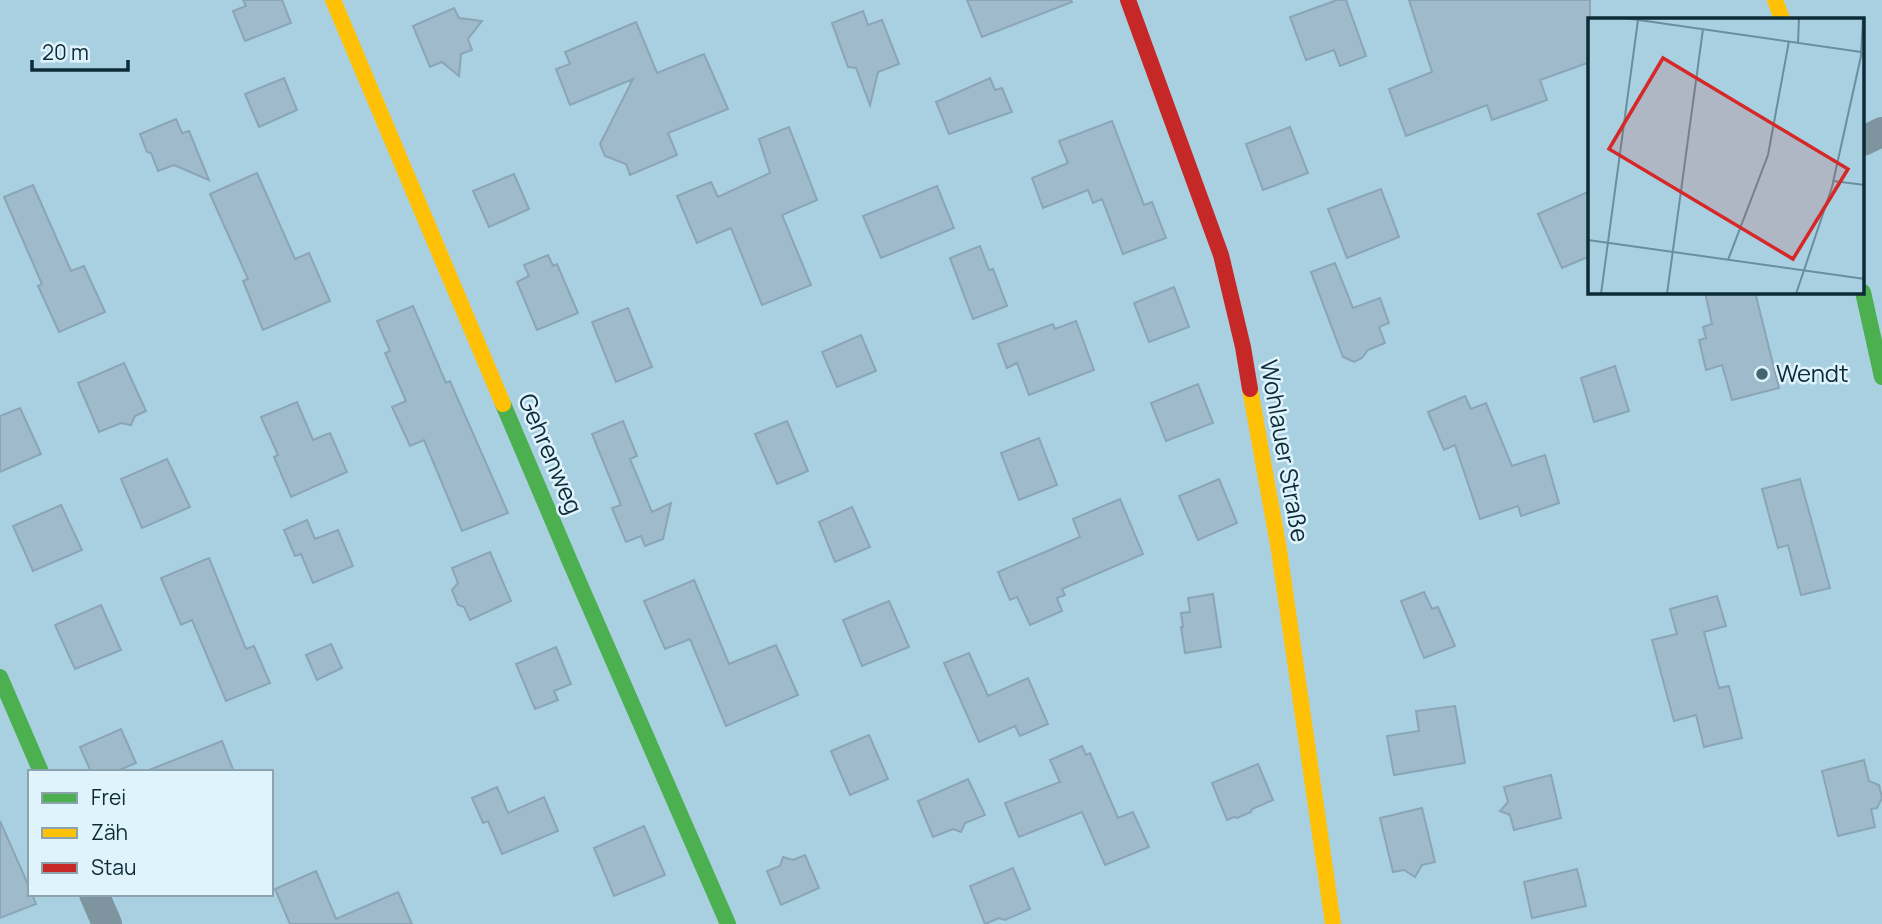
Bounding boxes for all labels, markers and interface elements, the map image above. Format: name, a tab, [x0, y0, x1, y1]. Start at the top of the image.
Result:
inset map	[1588, 18, 1864, 294]
scale bar	[32, 28, 128, 72]
text: 20 m	[42, 38, 89, 66]
place label: Wendt	[1776, 356, 1849, 389]
street label: Wohlauer Straße	[1253, 357, 1318, 544]
marker: Wendt	[1754, 366, 1770, 382]
street label: Gehrenweg	[511, 388, 592, 519]
legend	[28, 770, 273, 896]
text: Frei	[91, 783, 126, 811]
text: Zäh	[91, 818, 128, 846]
text: Stau	[91, 853, 137, 881]

